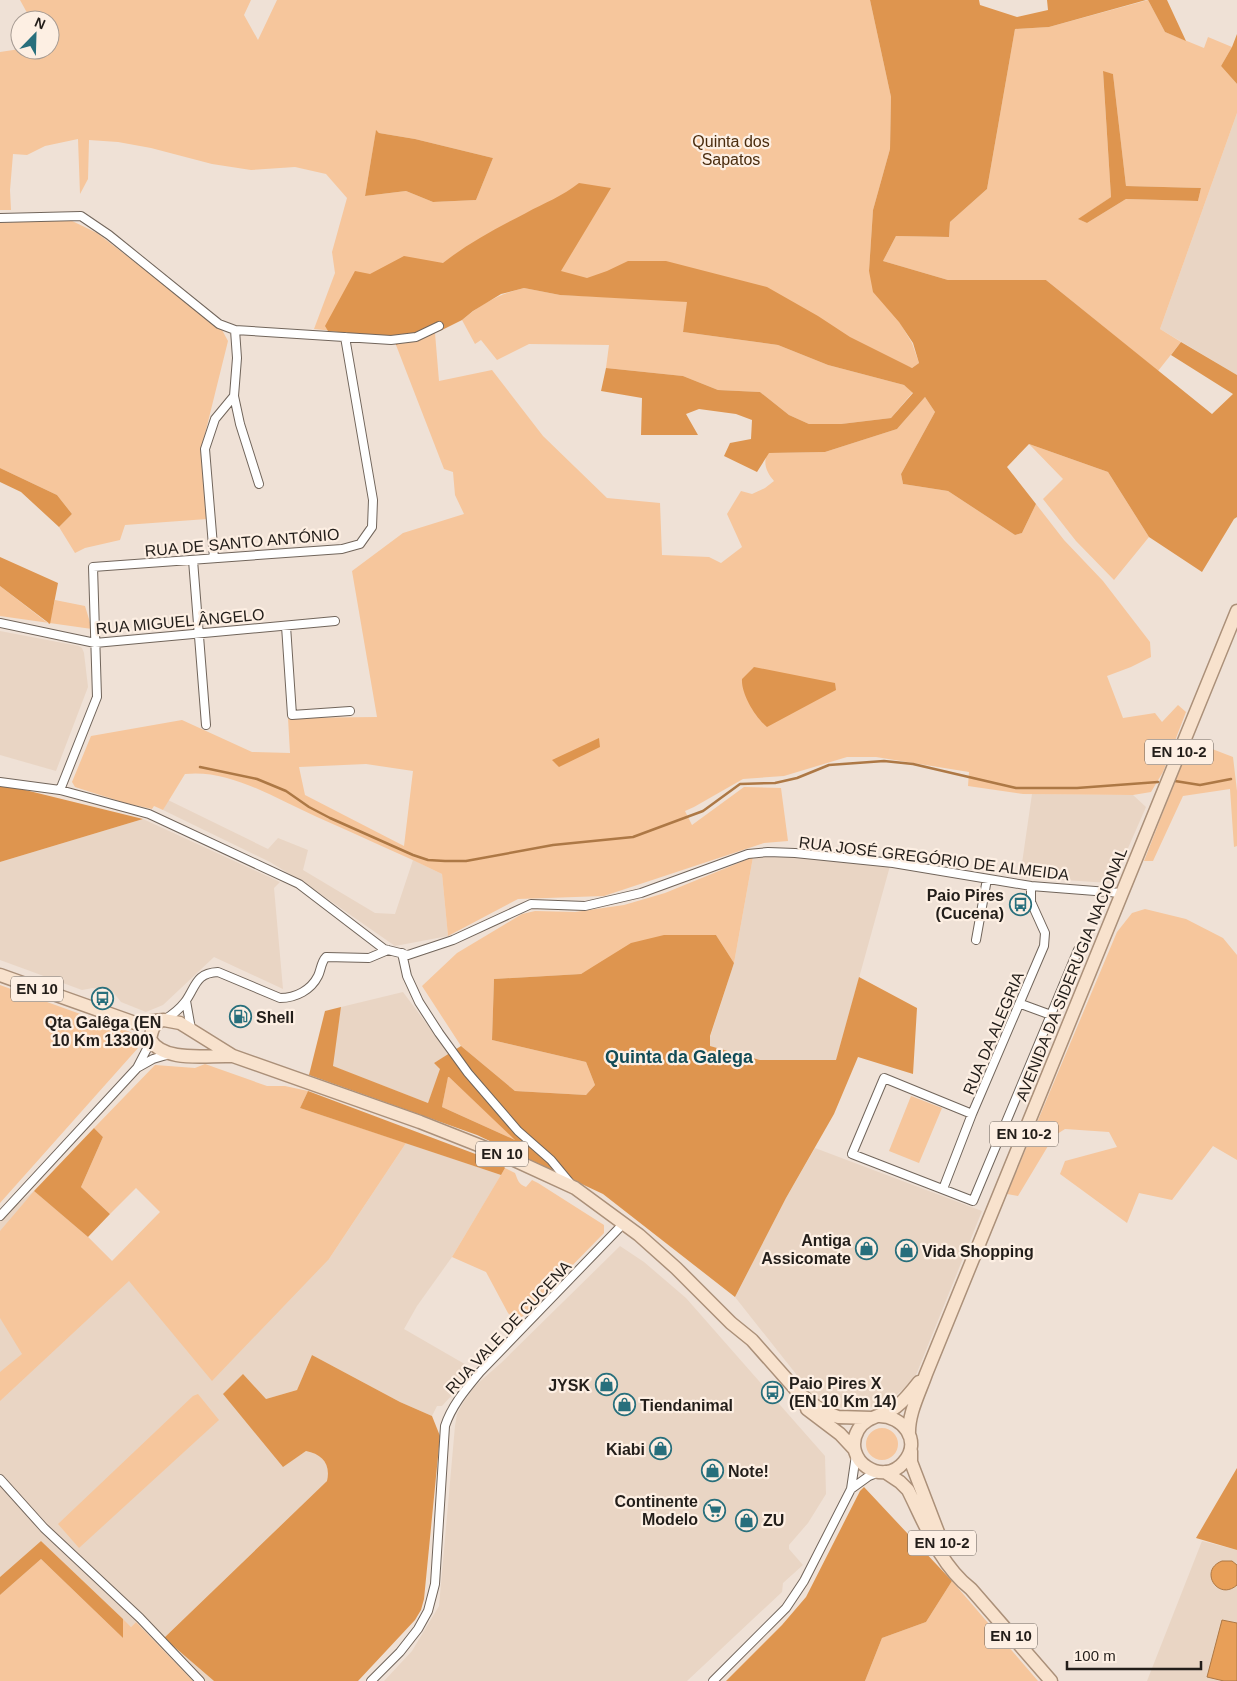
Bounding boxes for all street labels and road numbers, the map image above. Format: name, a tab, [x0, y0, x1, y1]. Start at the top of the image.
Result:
street label: RUA DE SANTO ANTÓNIO	[144, 525, 340, 559]
street label: RUA MIGUEL ÂNGELO	[95, 605, 265, 637]
road number: EN 10-2	[1145, 740, 1213, 764]
street label: RUA JOSÉ GREGÓRIO DE ALMEIDA	[798, 832, 1070, 884]
street label: AVENIDA DA SIDERUGIA NACIONAL	[1013, 845, 1130, 1103]
street label: RUA DA ALEGRIA	[960, 969, 1027, 1097]
road number: EN 10	[11, 976, 63, 1002]
road number: EN 10-2	[990, 1122, 1058, 1146]
road number: EN 10	[476, 1142, 528, 1166]
street label: RUA VALE DE CUCENA	[442, 1257, 575, 1397]
road number: EN 10-2	[908, 1530, 976, 1556]
road number: EN 10	[985, 1624, 1037, 1648]

